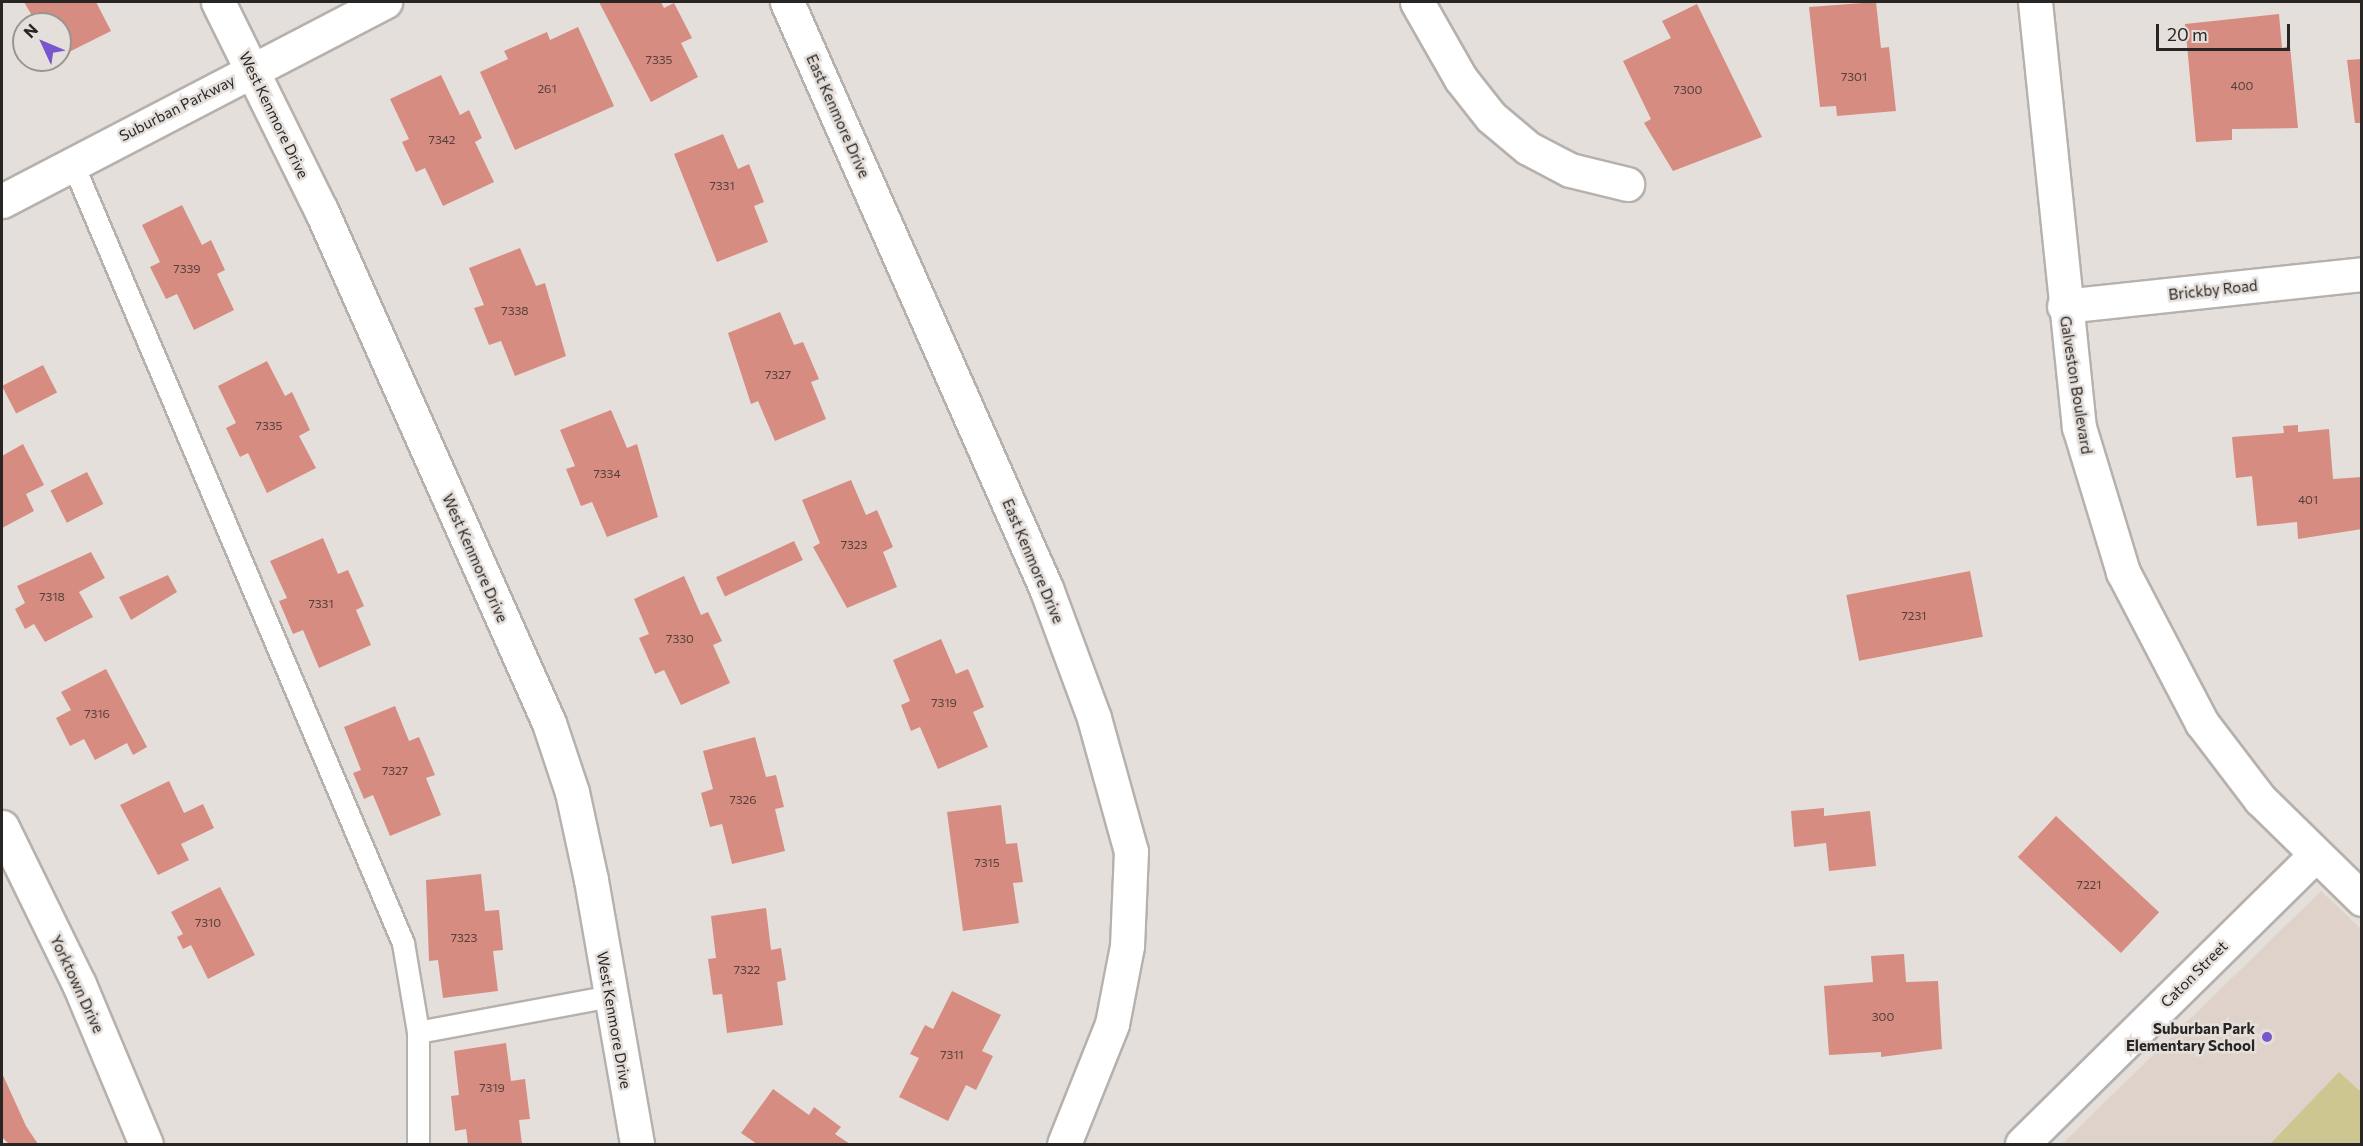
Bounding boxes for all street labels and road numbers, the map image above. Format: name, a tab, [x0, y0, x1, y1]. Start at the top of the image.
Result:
street label: West Kenmore Drive	[235, 49, 313, 181]
street label: East Kenmore Drive	[803, 51, 873, 181]
street label: Suburban Parkway	[116, 71, 238, 145]
street label: Brickby Road	[2168, 276, 2258, 304]
street label: Galveston Boulevard	[2056, 315, 2096, 455]
street label: West Kenmore Drive	[439, 491, 511, 625]
street label: East Kenmore Drive	[999, 496, 1067, 626]
street label: Yorktown Drive	[46, 932, 108, 1036]
street label: Caton Street	[2157, 937, 2231, 1011]
street label: West Kenmore Drive	[593, 950, 635, 1090]

